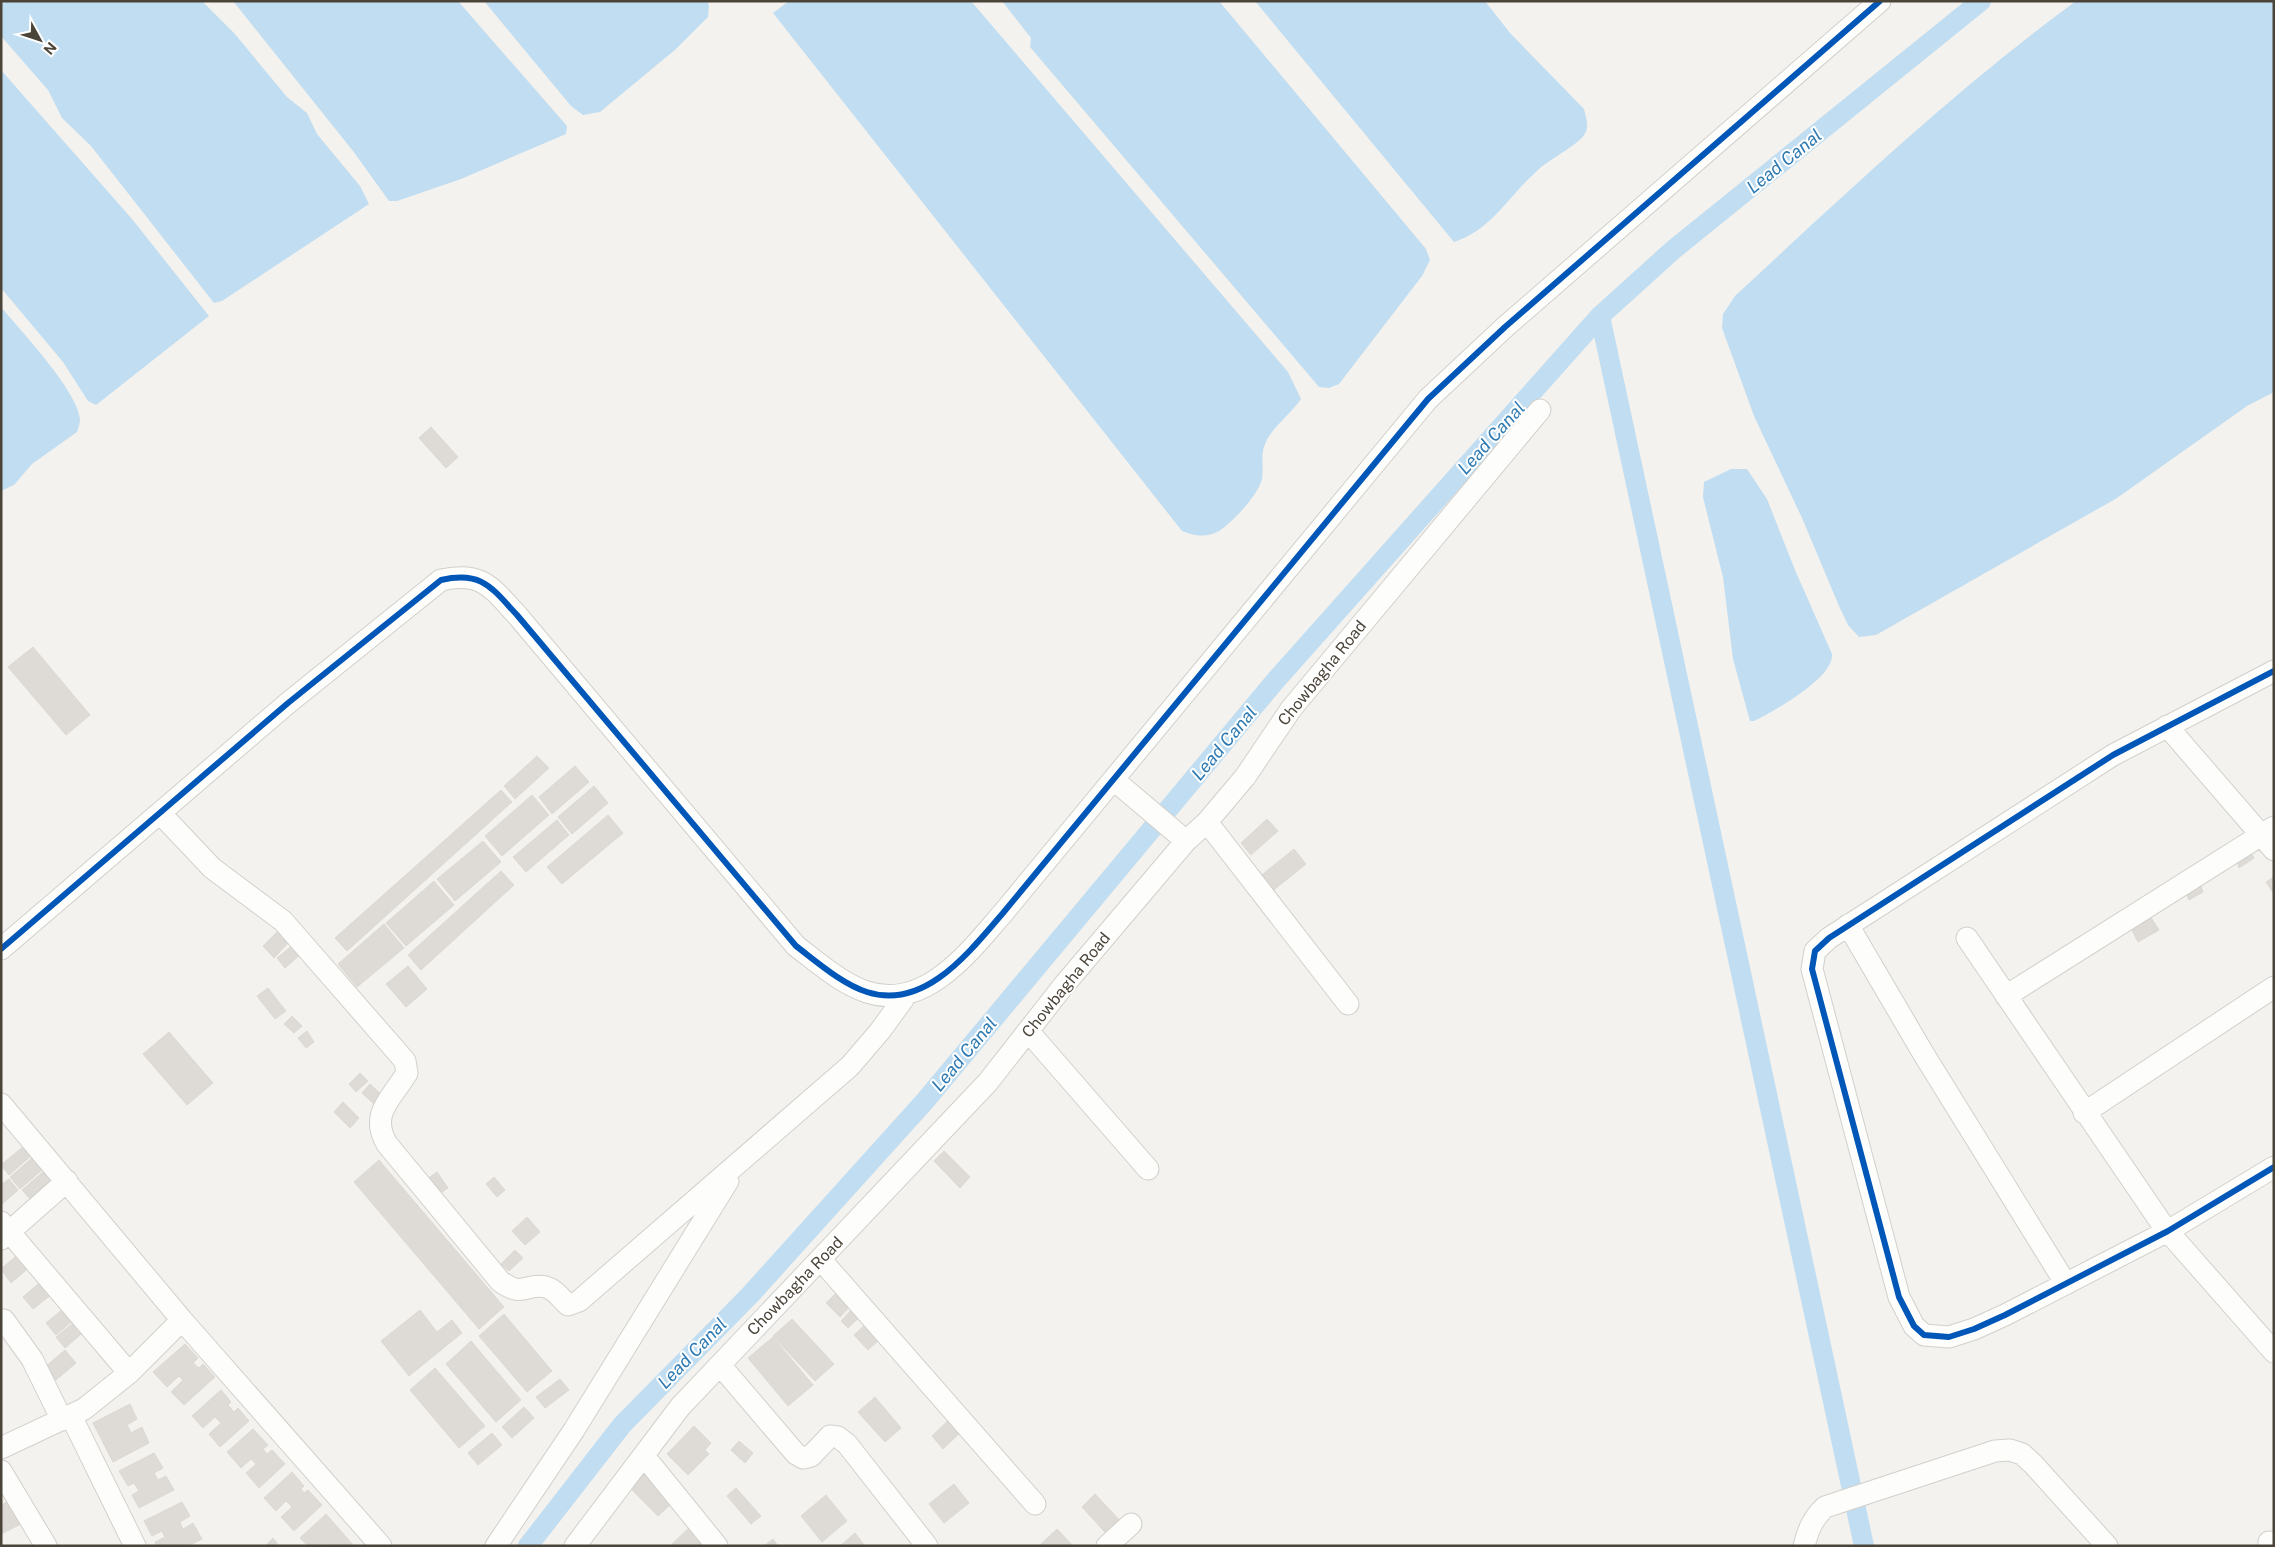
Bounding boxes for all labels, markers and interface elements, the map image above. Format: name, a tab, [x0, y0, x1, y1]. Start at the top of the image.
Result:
north arrow	[15, 15, 65, 65]
text: N	[40, 39, 60, 58]
water label: Lead Canal	[1742, 125, 1826, 197]
water label: Lead Canal	[1453, 398, 1529, 478]
street label: Chowbagha Road	[1274, 617, 1370, 729]
water label: Lead Canal	[1187, 702, 1261, 784]
street label: Chowbagha Road	[1018, 929, 1114, 1041]
water label: Lead Canal	[927, 1013, 1001, 1095]
street label: Chowbagha Road	[743, 1233, 847, 1339]
water label: Lead Canal	[653, 1313, 731, 1393]

